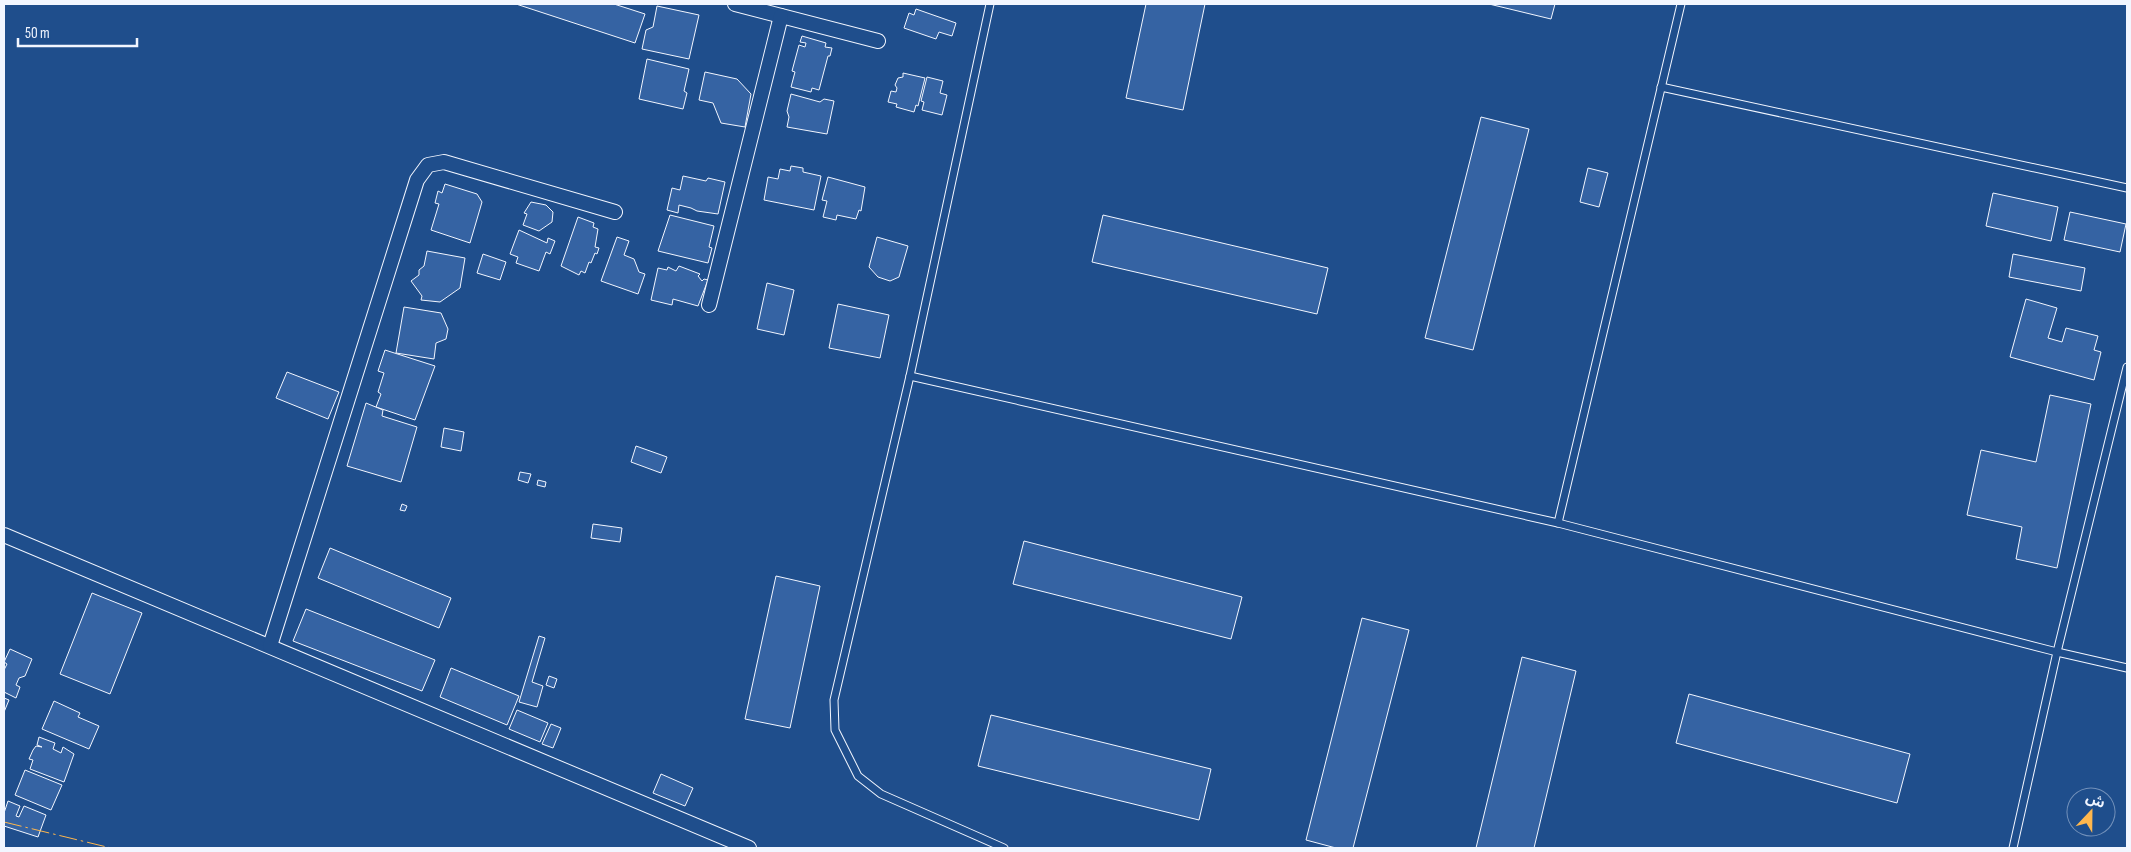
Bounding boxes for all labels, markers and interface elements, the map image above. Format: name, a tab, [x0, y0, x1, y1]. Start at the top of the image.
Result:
scale bar	[18, 15, 136, 47]
text: 50 m	[25, 24, 50, 43]
north arrow	[2066, 787, 2116, 837]
text: ش	[2084, 789, 2108, 812]

